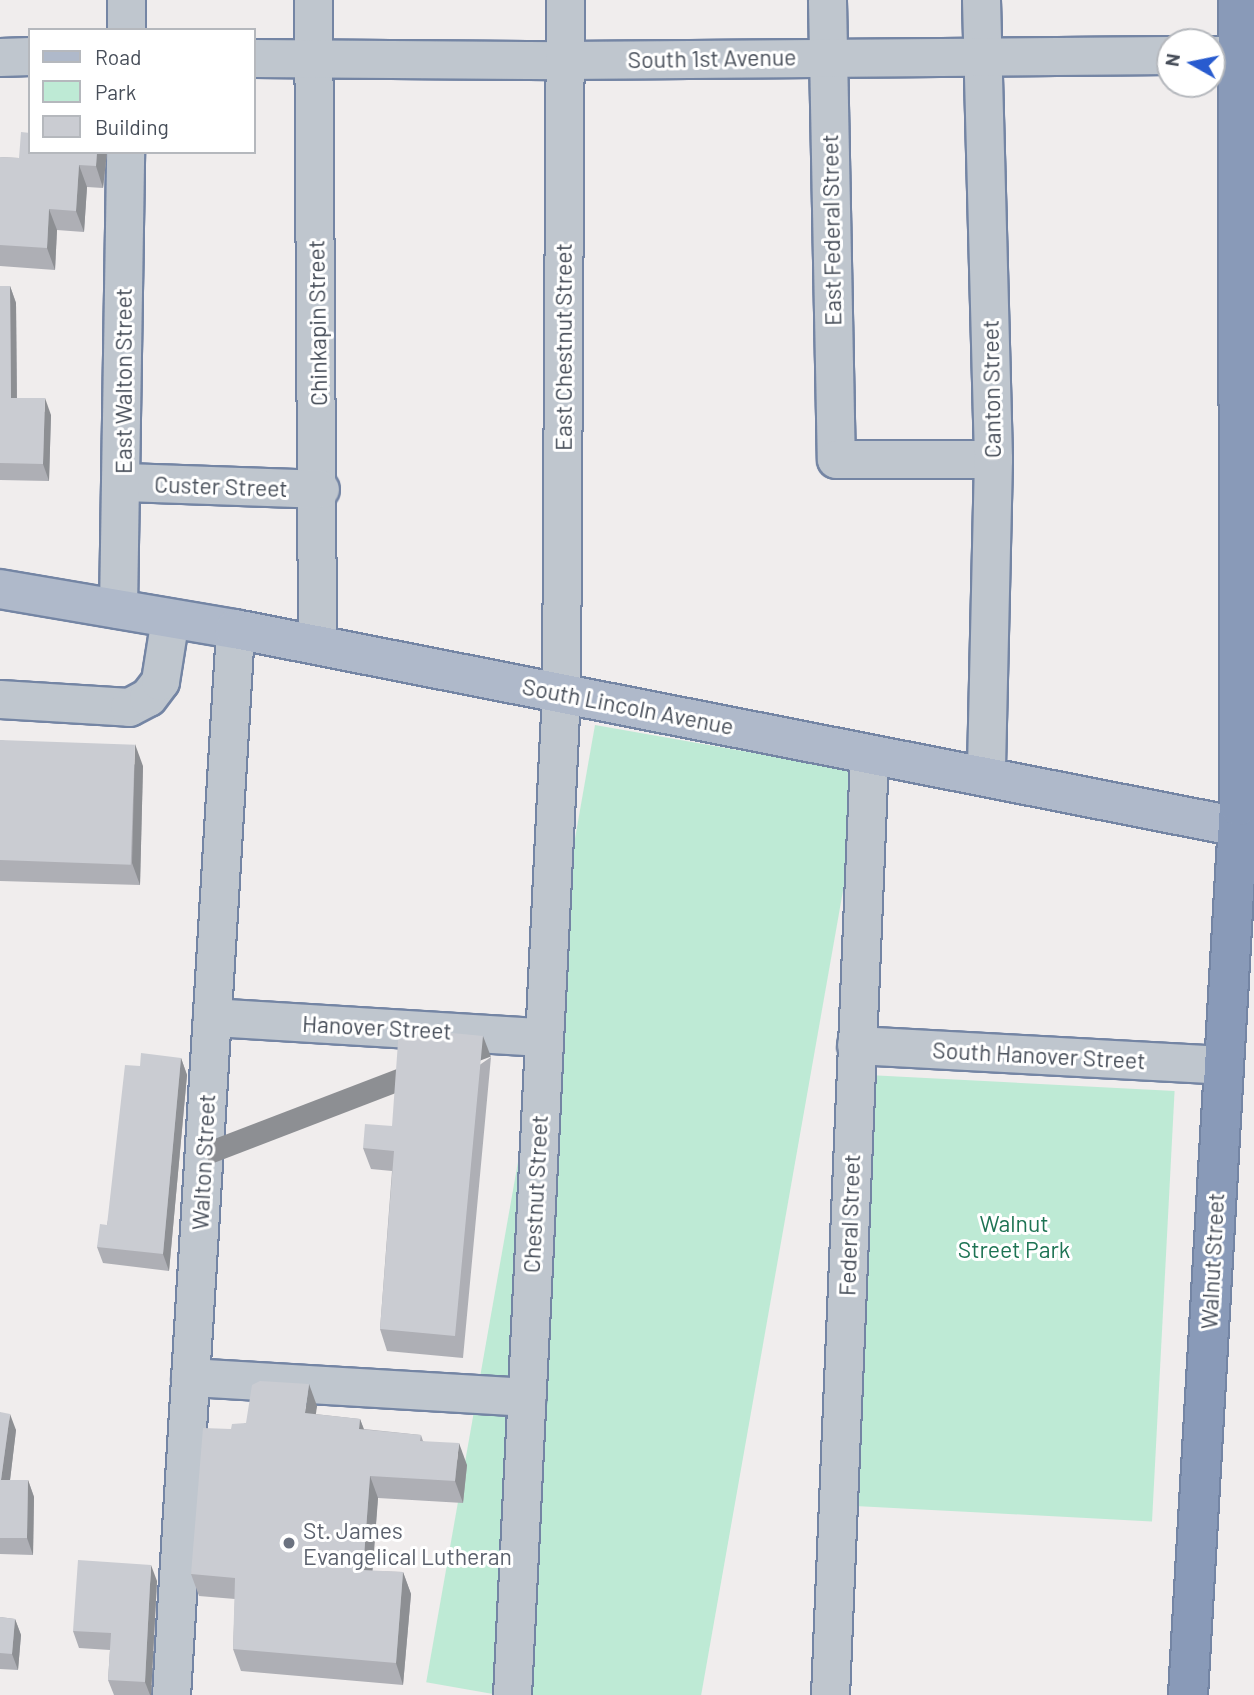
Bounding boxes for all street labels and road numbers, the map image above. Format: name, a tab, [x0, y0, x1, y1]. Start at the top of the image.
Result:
street label: South 1st Avenue	[627, 43, 797, 73]
street label: East Federal Street	[816, 134, 846, 326]
street label: Chinkapin Street	[302, 240, 332, 406]
street label: East Chestnut Street	[549, 243, 577, 451]
street label: East Walton Street	[109, 288, 137, 474]
street label: Canton Street	[976, 320, 1006, 458]
street label: Custer Street	[154, 470, 288, 502]
street label: South Lincoln Avenue	[520, 672, 736, 740]
street label: Hanover Street	[302, 1009, 452, 1045]
street label: South Hanover Street	[932, 1036, 1146, 1074]
street label: Walton Street	[186, 1093, 220, 1231]
street label: Chestnut Street	[517, 1114, 553, 1274]
street label: Federal Street	[833, 1154, 865, 1296]
street label: Walnut Street	[1195, 1192, 1229, 1330]

